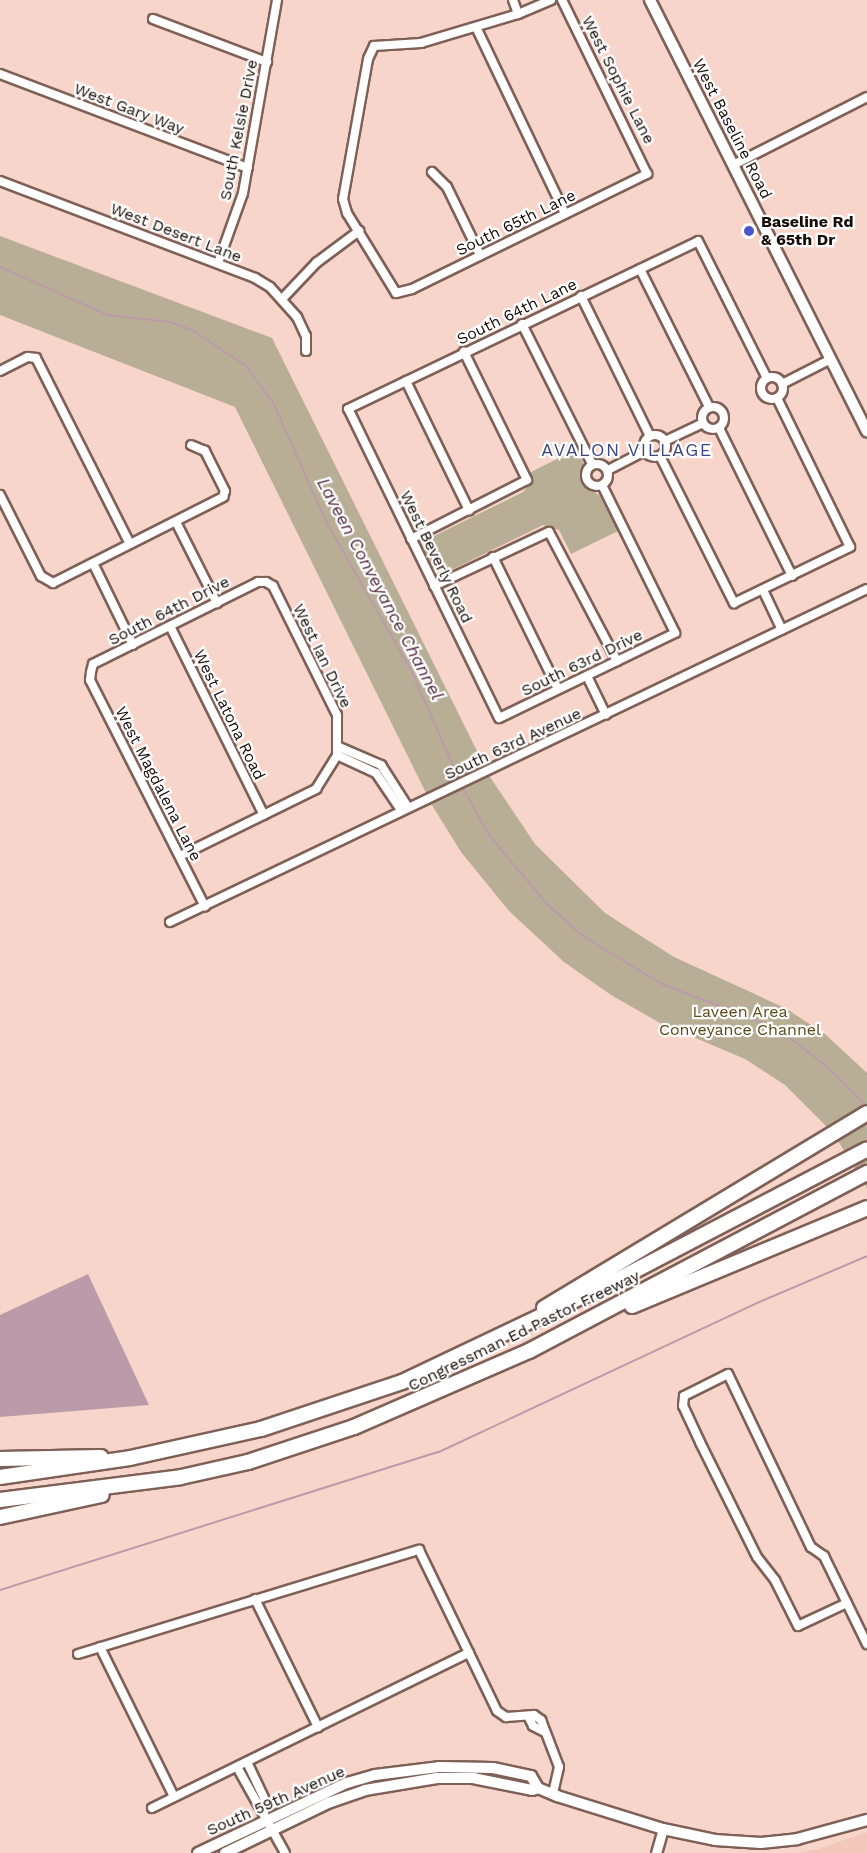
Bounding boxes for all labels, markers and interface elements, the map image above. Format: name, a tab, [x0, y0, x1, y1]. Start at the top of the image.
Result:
street label: West Sophie Lane	[577, 13, 659, 147]
street label: West Baseline Road	[688, 56, 776, 202]
street label: South Kelsie Drive	[216, 58, 262, 202]
street label: West Gary Way	[71, 79, 187, 139]
street label: South 65th Lane	[453, 186, 579, 260]
street label: West Desert Lane	[108, 199, 244, 267]
place label: Baseline Rd & 65th Dr	[761, 212, 854, 250]
marker: Baseline Rd & 65th Dr	[742, 224, 756, 238]
street label: South 64th Lane	[454, 275, 580, 349]
district label: AVALON VILLAGE	[541, 439, 713, 461]
water label: Laveen Conveyance Channel	[312, 474, 448, 704]
street label: West Beverly Road	[395, 487, 477, 627]
street label: South 64th Drive	[105, 572, 233, 650]
street label: West Ian Drive	[288, 601, 356, 711]
street label: South 63rd Drive	[518, 625, 646, 701]
street label: West Latona Road	[189, 647, 269, 783]
street label: West Magdalena Lane	[111, 703, 205, 865]
street label: South 63rd Avenue	[441, 704, 585, 784]
park label: Laveen Area Conveyance Channel	[659, 1002, 821, 1040]
street label: Congressman Ed Pastor Freeway	[405, 1266, 643, 1396]
street label: South 59th Avenue	[204, 1762, 348, 1840]

